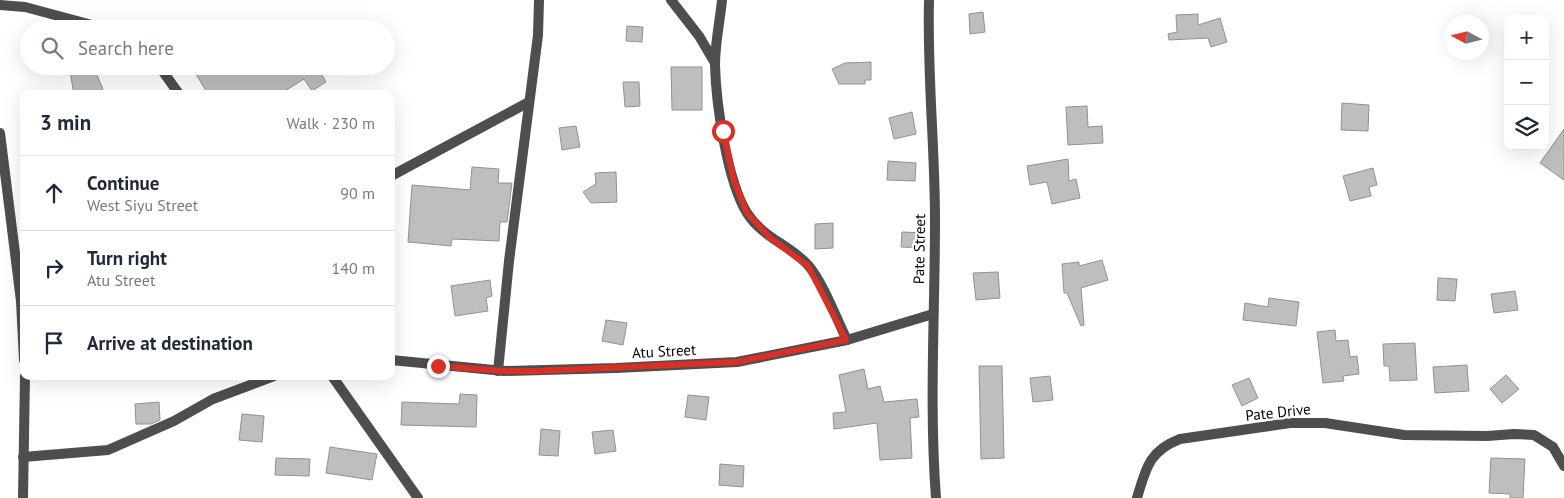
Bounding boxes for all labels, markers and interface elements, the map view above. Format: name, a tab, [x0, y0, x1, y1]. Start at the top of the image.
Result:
north arrow	[1444, 15, 1489, 60]
map controls	[1504, 15, 1549, 150]
button: +	[1504, 15, 1549, 60]
search box	[20, 20, 395, 75]
icon: search	[38, 34, 66, 62]
text: Search here	[78, 36, 174, 60]
button: −	[1504, 60, 1549, 105]
button: layers	[1504, 105, 1549, 150]
text: 3 min	[40, 109, 91, 136]
text: Walk · 230 m	[286, 113, 375, 133]
route start	[712, 120, 735, 143]
text: Continue	[87, 171, 159, 195]
icon: ahead	[40, 179, 68, 207]
text: 90 m	[340, 183, 375, 203]
text: West Siyu Street	[87, 195, 198, 215]
street label: Pate Street	[909, 214, 929, 284]
text: Turn right	[87, 246, 167, 270]
icon: right	[40, 254, 68, 282]
text: 140 m	[332, 258, 375, 278]
text: Atu Street	[87, 270, 155, 290]
icon: arrive	[40, 329, 68, 357]
text: Arrive at destination	[87, 331, 253, 355]
street label: Atu Street	[632, 340, 696, 362]
route end	[427, 355, 450, 378]
street label: Pate Drive	[1244, 399, 1312, 425]

